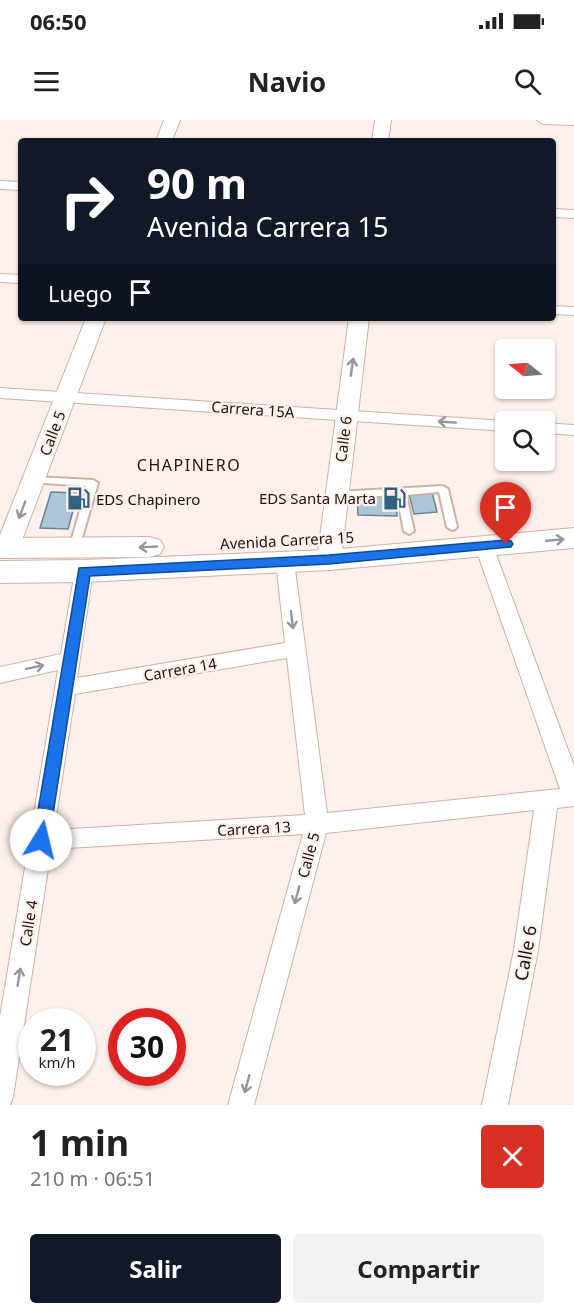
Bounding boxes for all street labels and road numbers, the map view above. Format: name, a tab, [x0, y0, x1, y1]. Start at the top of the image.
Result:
street label: Carrera 15A	[211, 396, 296, 422]
street label: Calle 5	[34, 408, 70, 458]
street label: Calle 6	[330, 415, 356, 463]
street label: Avenida Carrera 15	[219, 527, 355, 553]
street label: Carrera 14	[142, 653, 218, 685]
street label: Carrera 13	[217, 816, 291, 840]
street label: Calle 5	[292, 830, 324, 880]
street label: Calle 4	[14, 898, 42, 948]
street label: Calle 6	[508, 923, 542, 983]

